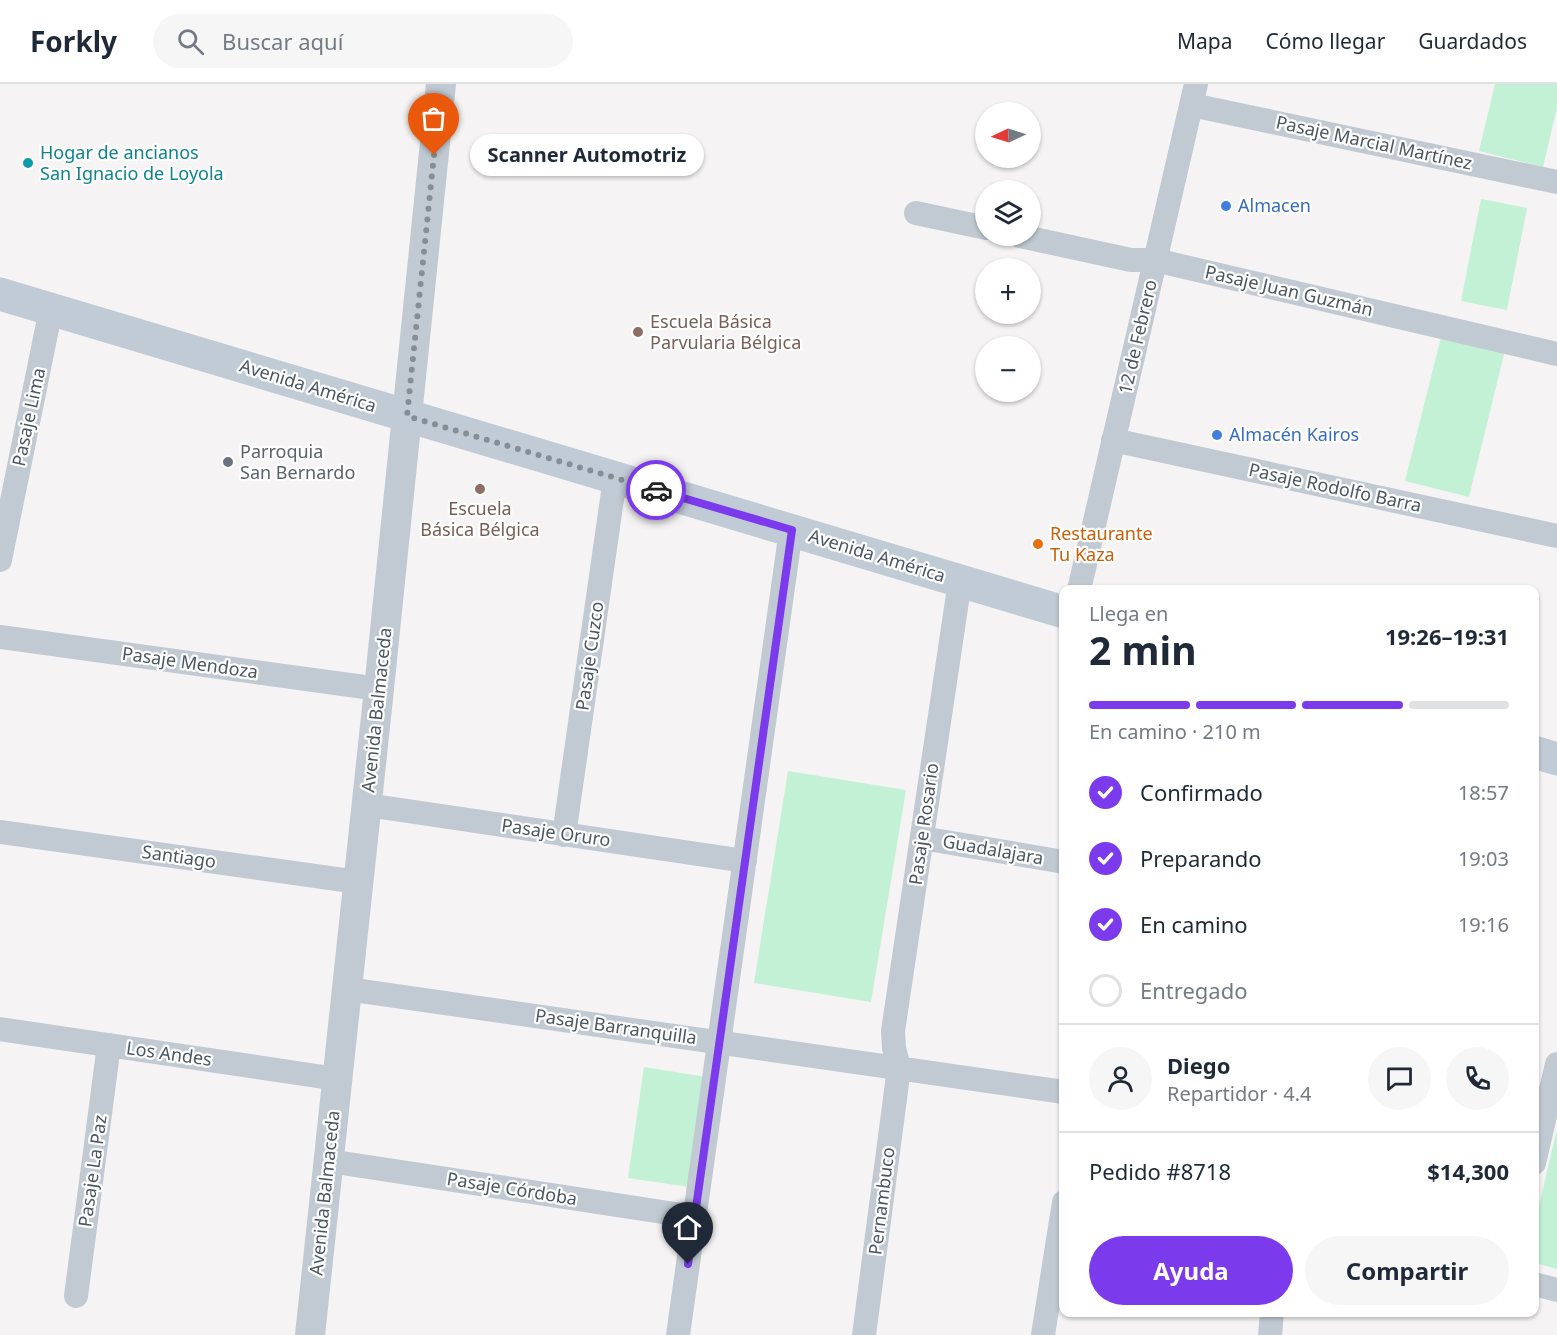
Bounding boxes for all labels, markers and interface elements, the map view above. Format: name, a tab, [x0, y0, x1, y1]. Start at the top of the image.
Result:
search box	[153, 14, 573, 68]
text: Forkly	[30, 22, 117, 60]
icon: search	[174, 25, 207, 58]
text: Buscar aquí	[222, 26, 343, 56]
text: Mapa	[1177, 27, 1232, 55]
text: Cómo llegar	[1265, 27, 1385, 55]
text: Guardados	[1418, 27, 1527, 55]
pin	[408, 93, 459, 155]
icon: bag	[417, 102, 450, 135]
north arrow	[975, 102, 1041, 168]
map controls	[975, 102, 1041, 402]
street label: Pasaje Marcial Martínez	[1274, 109, 1474, 175]
callout: Scanner Automotriz	[470, 134, 704, 176]
place label: Hogar de ancianos San Ignacio de Loyola	[40, 140, 224, 185]
text: Scanner Automotriz	[488, 141, 686, 168]
marker: Hogar de ancianos San Ignacio de Loyola	[21, 156, 35, 170]
button: layers	[975, 180, 1041, 246]
place label: Almacen	[1238, 193, 1311, 217]
marker: Almacen	[1219, 199, 1233, 213]
button: +	[975, 258, 1041, 324]
street label: Pasaje Juan Guzmán	[1203, 259, 1376, 321]
street label: 12 de Febrero	[1112, 277, 1162, 396]
place label: Escuela Básica Parvularia Bélgica	[650, 309, 801, 354]
marker: Escuela Básica Parvularia Bélgica	[631, 325, 645, 339]
button: −	[975, 336, 1041, 402]
street label: Avenida América	[237, 353, 380, 417]
street label: Pasaje Lima	[6, 365, 50, 468]
place label: Almacén Kairos	[1229, 422, 1359, 446]
marker: Almacén Kairos	[1210, 428, 1224, 442]
place label: Parroquia San Bernardo	[240, 439, 355, 484]
marker: Parroquia San Bernardo	[221, 455, 235, 469]
street label: Pasaje Rodolfo Barra	[1247, 457, 1424, 517]
courier	[626, 460, 686, 520]
icon: car	[640, 474, 673, 507]
marker: Escuela Básica Bélgica	[473, 482, 487, 496]
place label: Escuela Básica Bélgica	[420, 496, 540, 541]
place label: Restaurante Tu Kaza	[1050, 521, 1153, 566]
street label: Avenida América	[806, 523, 949, 587]
marker: Restaurante Tu Kaza	[1031, 537, 1045, 551]
street label: Pasaje Cuzco	[569, 600, 609, 712]
text: Llega en	[1089, 600, 1168, 627]
text: 19:26–19:31	[1385, 621, 1509, 651]
text: 2 min	[1089, 623, 1196, 676]
street label: Avenida Balmaceda	[355, 626, 397, 794]
street label: Pasaje Mendoza	[121, 641, 260, 683]
text: En camino · 210 m	[1089, 718, 1261, 745]
street label: Pasaje Rosario	[903, 761, 943, 886]
icon: check	[1089, 776, 1122, 809]
text: Confirmado	[1140, 777, 1263, 807]
text: 18:57	[1458, 779, 1509, 806]
street label: Pasaje Oruro	[500, 812, 612, 852]
street label: Guadalajara	[941, 828, 1046, 870]
street label: Santiago	[141, 839, 218, 873]
icon: check	[1089, 842, 1122, 875]
text: Preparando	[1140, 843, 1262, 873]
text: 19:03	[1458, 845, 1509, 872]
icon: check	[1089, 908, 1122, 941]
text: En camino	[1140, 909, 1248, 939]
text: 19:16	[1458, 911, 1509, 938]
text: Entregado	[1140, 975, 1248, 1005]
street label: Pasaje Barranquilla	[534, 1003, 698, 1049]
street label: Los Andes	[125, 1035, 213, 1071]
button: person	[1089, 1047, 1152, 1110]
button: chat	[1368, 1047, 1431, 1110]
button: phone	[1446, 1047, 1509, 1110]
text: Diego	[1167, 1050, 1230, 1080]
text: Repartidor · 4.4	[1167, 1080, 1312, 1107]
street label: Avenida Balmaceda	[303, 1109, 345, 1277]
street label: Pasaje La Paz	[72, 1113, 112, 1228]
street label: Pernambuco	[862, 1146, 900, 1256]
text: Pedido #8718	[1089, 1156, 1231, 1186]
text: $14,300	[1427, 1156, 1509, 1186]
street label: Pasaje Córdoba	[445, 1166, 579, 1210]
pin	[662, 1202, 713, 1264]
icon: home	[671, 1211, 704, 1244]
button: Ayuda	[1089, 1236, 1293, 1305]
button: Compartir	[1305, 1236, 1509, 1305]

